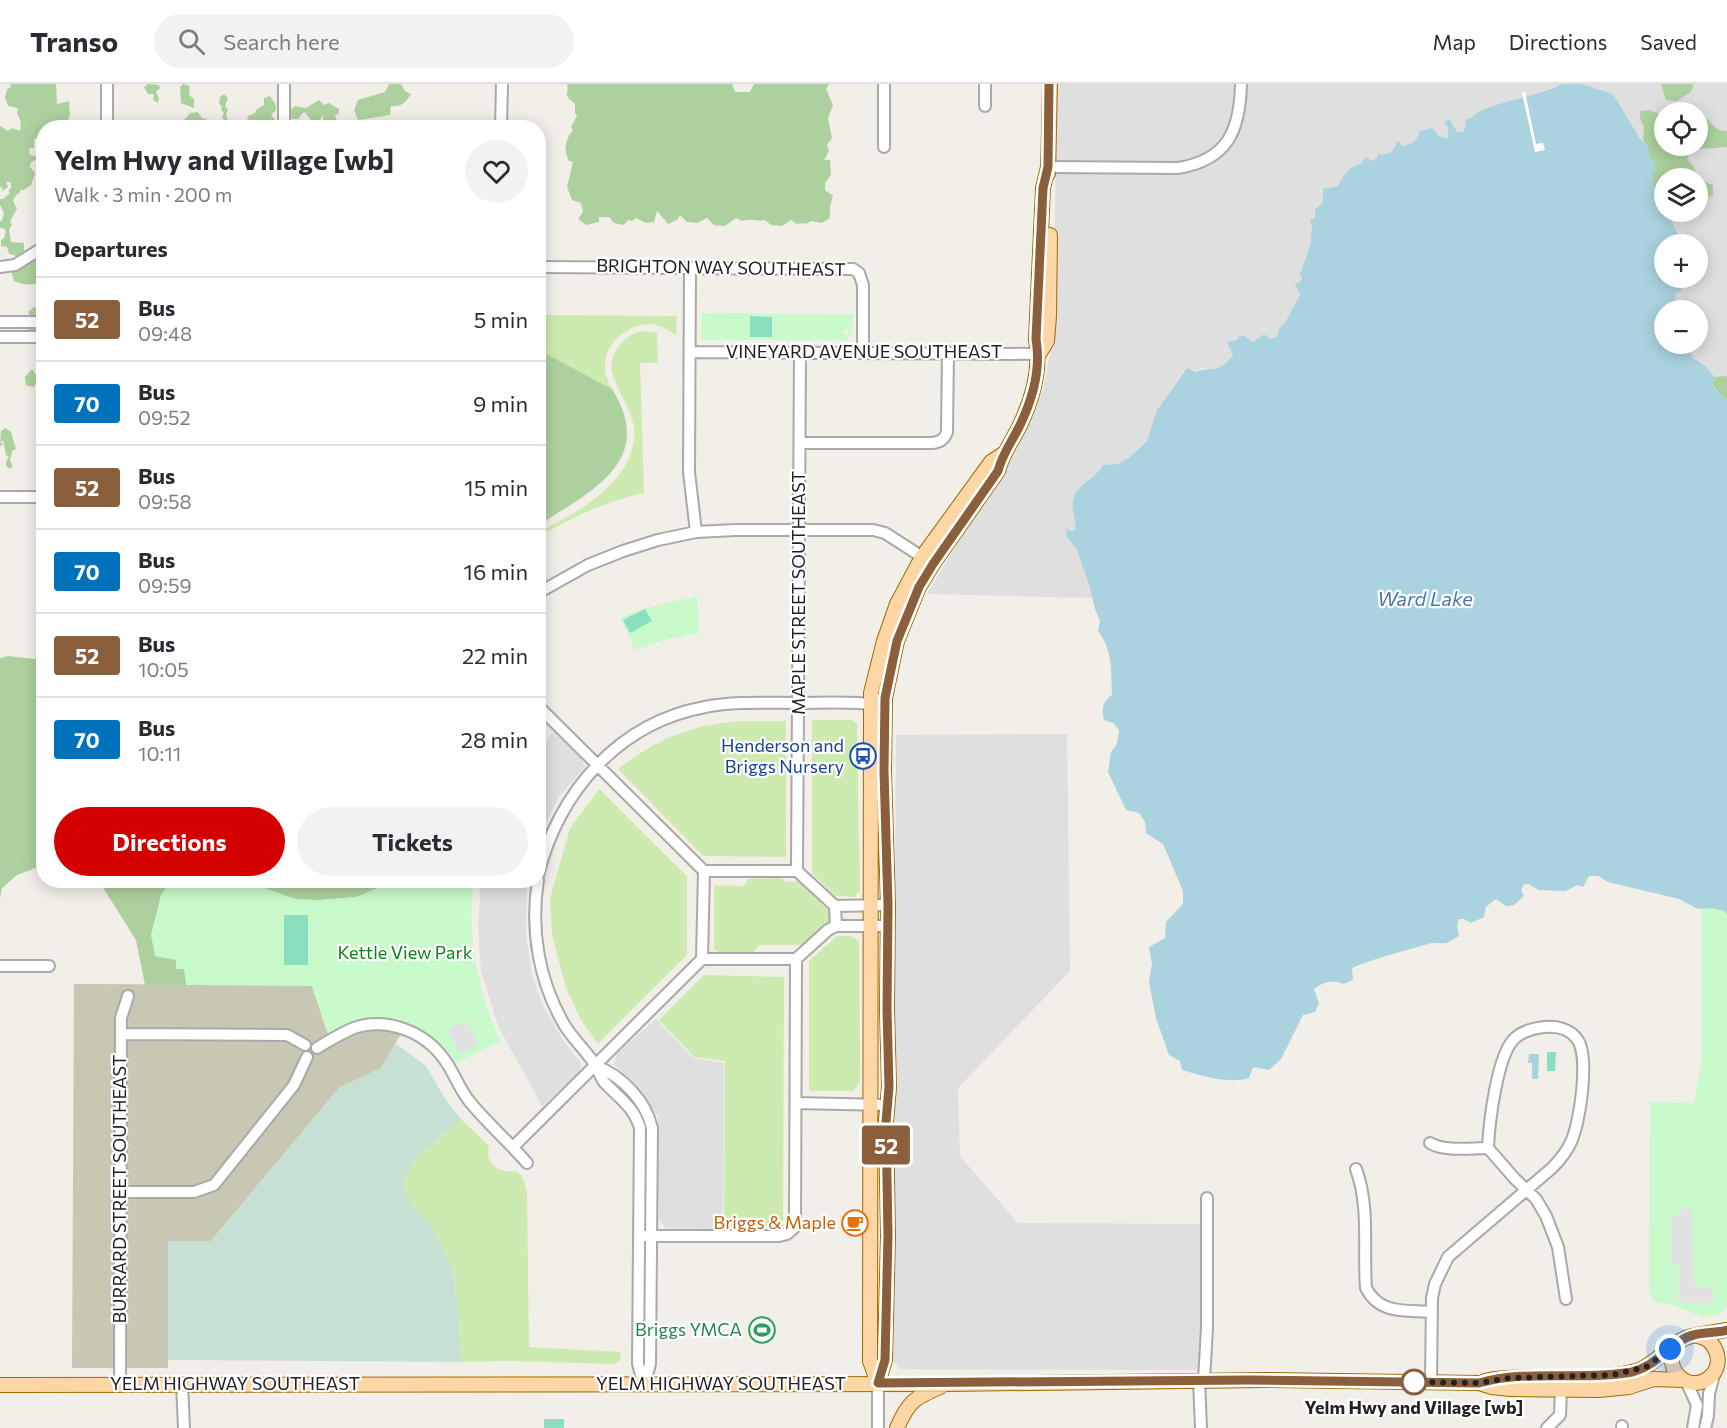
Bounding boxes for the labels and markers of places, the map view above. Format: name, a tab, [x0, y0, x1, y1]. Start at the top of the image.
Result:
place label: Henderson and Briggs Nursery	[721, 734, 844, 777]
bus stop icon: Henderson and Briggs Nursery	[848, 741, 878, 771]
cafe icon: Briggs & Maple	[840, 1208, 870, 1238]
place label: Briggs & Maple	[714, 1211, 836, 1233]
sports icon: Briggs YMCA	[747, 1315, 777, 1345]
place label: Briggs YMCA	[635, 1318, 742, 1340]
marker: Yelm Hwy and Village [wb]	[1401, 1369, 1427, 1395]
place label: Yelm Hwy and Village [wb]	[1305, 1396, 1523, 1418]

